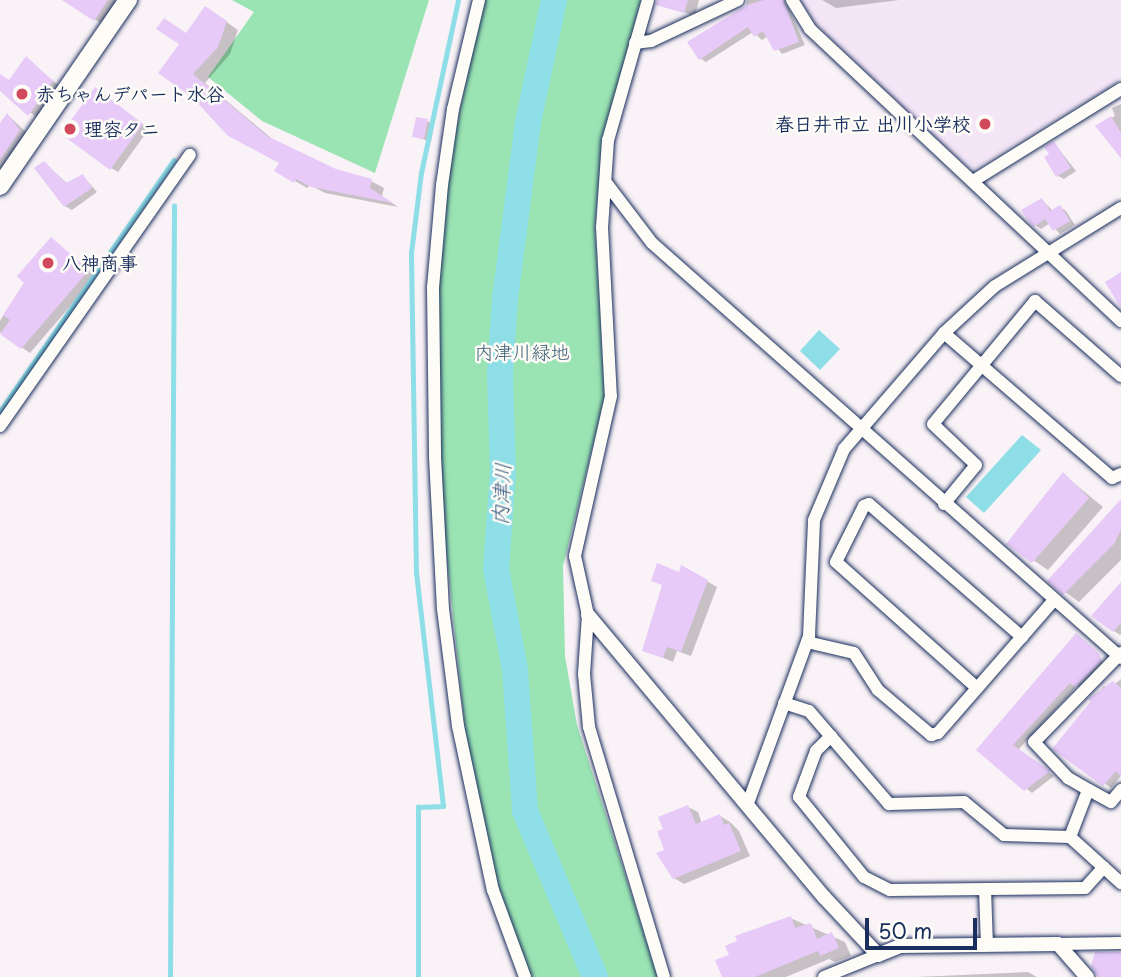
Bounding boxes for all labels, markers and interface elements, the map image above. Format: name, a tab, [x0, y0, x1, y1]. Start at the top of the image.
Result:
place label: 赤ちゃんデパート水谷	[36, 83, 226, 105]
marker: 赤ちゃんデパート水谷	[14, 86, 30, 102]
place label: 春日井市立 出川小学校	[775, 113, 971, 135]
marker: 春日井市立 出川小学校	[977, 116, 993, 132]
place label: 理容タニ	[84, 118, 160, 140]
marker: 理容タニ	[62, 121, 78, 137]
place label: 八神商事	[62, 252, 138, 274]
marker: 八神商事	[40, 255, 56, 271]
park label: 内津川緑地	[475, 341, 569, 363]
water label: 内津川	[486, 462, 514, 526]
scale bar	[869, 904, 981, 948]
text: 50 m	[878, 914, 932, 946]

